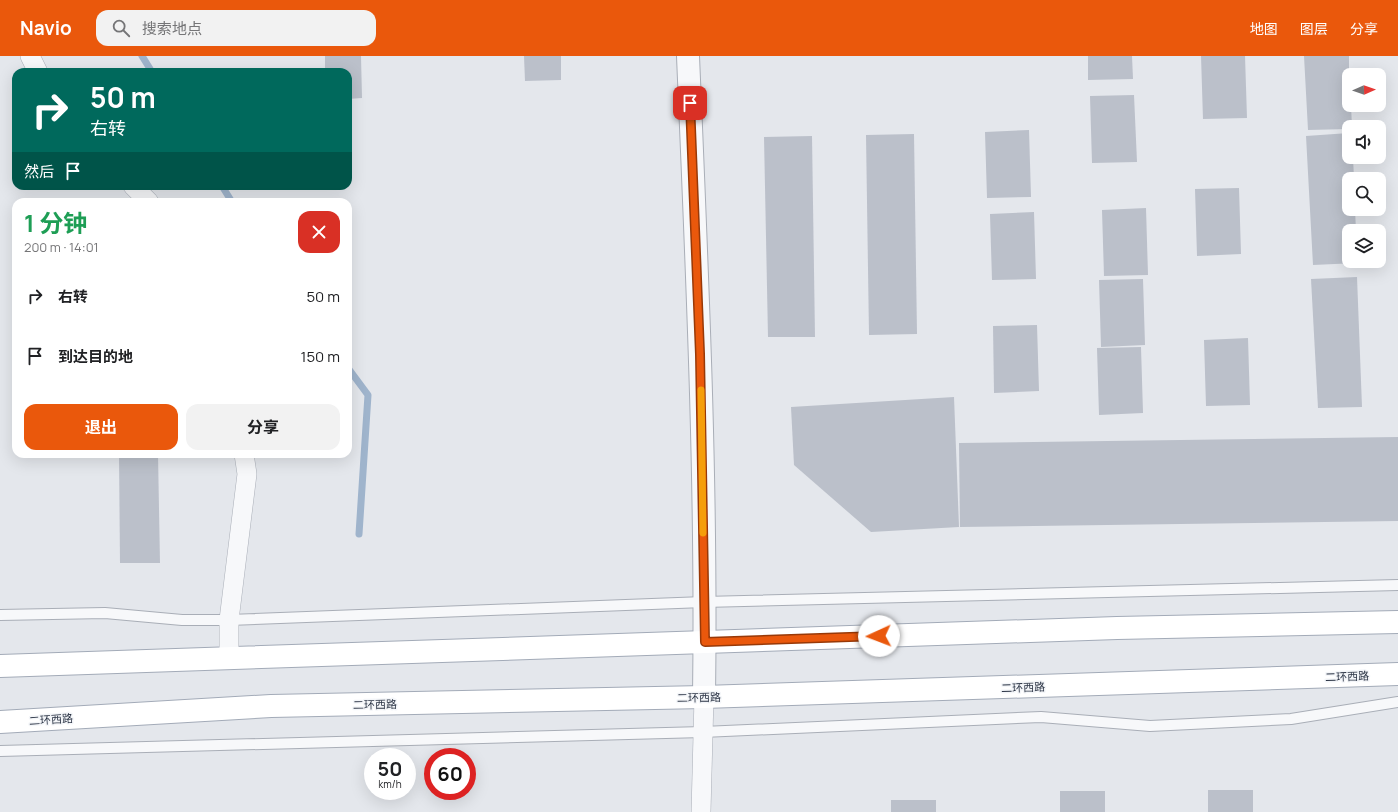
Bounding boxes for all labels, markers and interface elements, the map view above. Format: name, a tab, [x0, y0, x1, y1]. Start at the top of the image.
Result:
search box	[96, 10, 376, 46]
text: Navio	[20, 15, 72, 41]
icon: search	[110, 17, 132, 39]
text: 搜索地点	[142, 18, 202, 39]
text: 地图	[1250, 19, 1278, 38]
text: 图层	[1300, 19, 1328, 38]
text: 分享	[1350, 19, 1378, 38]
north arrow	[1342, 68, 1386, 112]
map controls	[1342, 68, 1386, 268]
text: 50 m	[90, 78, 156, 116]
icon: right	[24, 84, 76, 136]
pin	[673, 86, 707, 120]
icon: arrive	[679, 92, 701, 114]
text: 右转	[90, 116, 126, 140]
button: sound	[1342, 120, 1386, 164]
icon: arrive	[62, 160, 84, 182]
text: 然后	[24, 161, 54, 182]
button: search	[1342, 172, 1386, 216]
text: 1 分钟	[24, 206, 87, 239]
button: close	[298, 211, 340, 253]
button: layers	[1342, 224, 1386, 268]
text: 200 m · 14:01	[24, 238, 99, 256]
icon: right	[24, 285, 46, 307]
text: 右转	[58, 286, 88, 307]
text: 50 m	[306, 286, 340, 307]
icon: arrive	[24, 345, 46, 367]
text: 到达目的地	[58, 346, 133, 367]
text: 150 m	[301, 346, 340, 367]
button: 退出	[24, 404, 178, 450]
button: 分享	[186, 404, 340, 450]
position arrow	[858, 615, 900, 657]
street label: 二环西路	[1325, 668, 1369, 684]
street label: 二环西路	[1001, 679, 1045, 695]
street label: 二环西路	[677, 689, 721, 705]
street label: 二环西路	[353, 696, 397, 712]
street label: 二环西路	[29, 710, 73, 728]
speed limit sign: 60	[424, 748, 476, 800]
text: 50	[378, 755, 402, 782]
text: km/h	[378, 777, 402, 791]

